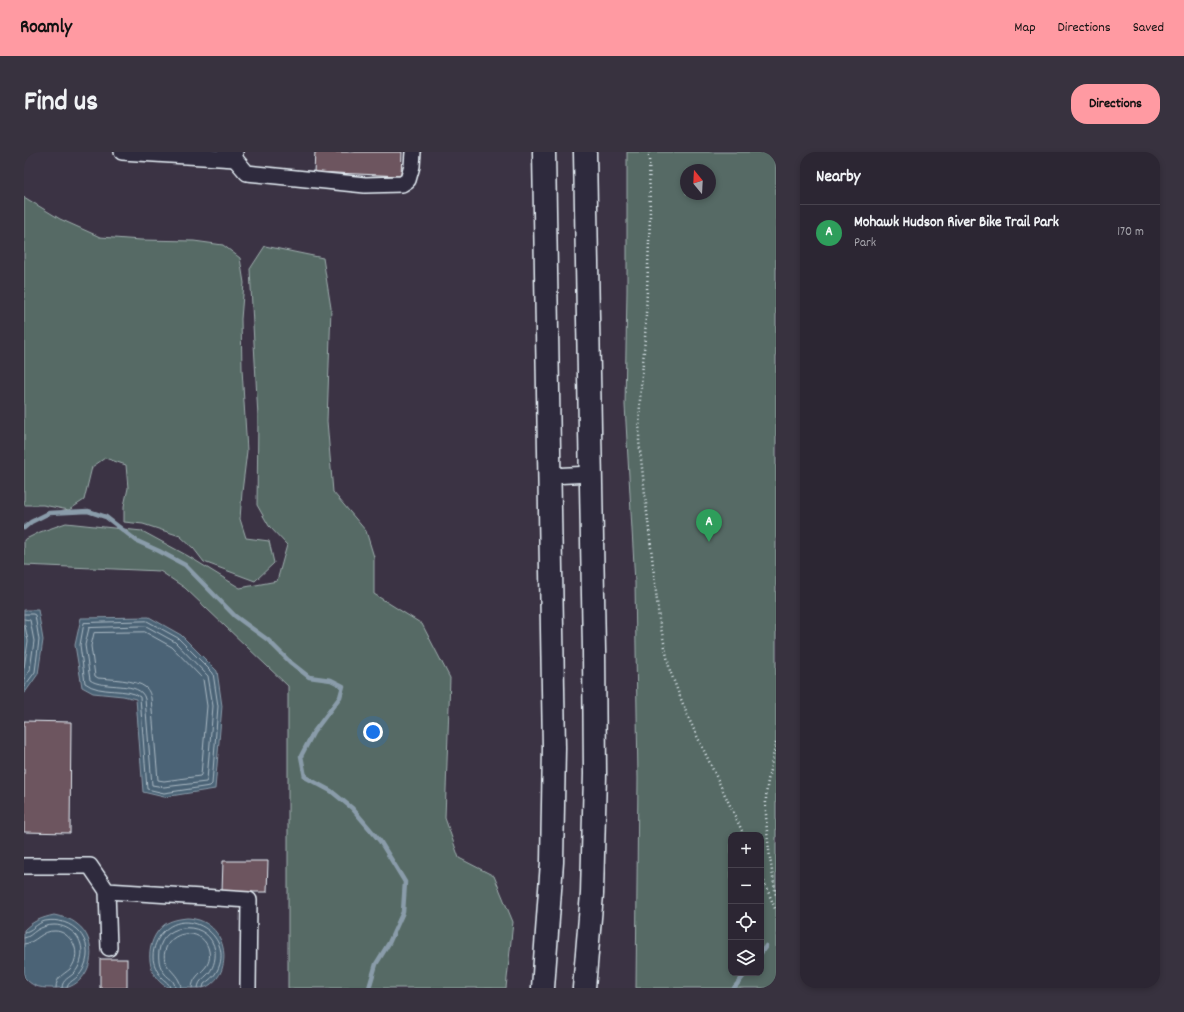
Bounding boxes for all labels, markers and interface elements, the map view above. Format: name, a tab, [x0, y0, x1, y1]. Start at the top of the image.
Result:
text: Roamly	[20, 15, 72, 42]
text: Map	[1014, 18, 1036, 38]
text: Directions	[1058, 18, 1111, 38]
text: Saved	[1133, 18, 1164, 38]
text: Find us	[24, 84, 98, 124]
button: Directions	[1071, 84, 1160, 124]
north arrow	[680, 164, 716, 200]
text: Nearby	[816, 166, 860, 190]
text: Mohawk Hudson River Bike Trail Park	[854, 212, 1059, 234]
text: A	[825, 223, 833, 242]
text: 170 m	[1117, 223, 1144, 242]
text: Park	[854, 234, 876, 253]
pin: A	[696, 509, 722, 542]
your location	[363, 722, 383, 742]
map controls	[728, 832, 764, 976]
button: +	[728, 832, 764, 868]
button: −	[728, 868, 764, 904]
button: locate	[728, 904, 764, 940]
button: layers	[728, 940, 764, 976]

